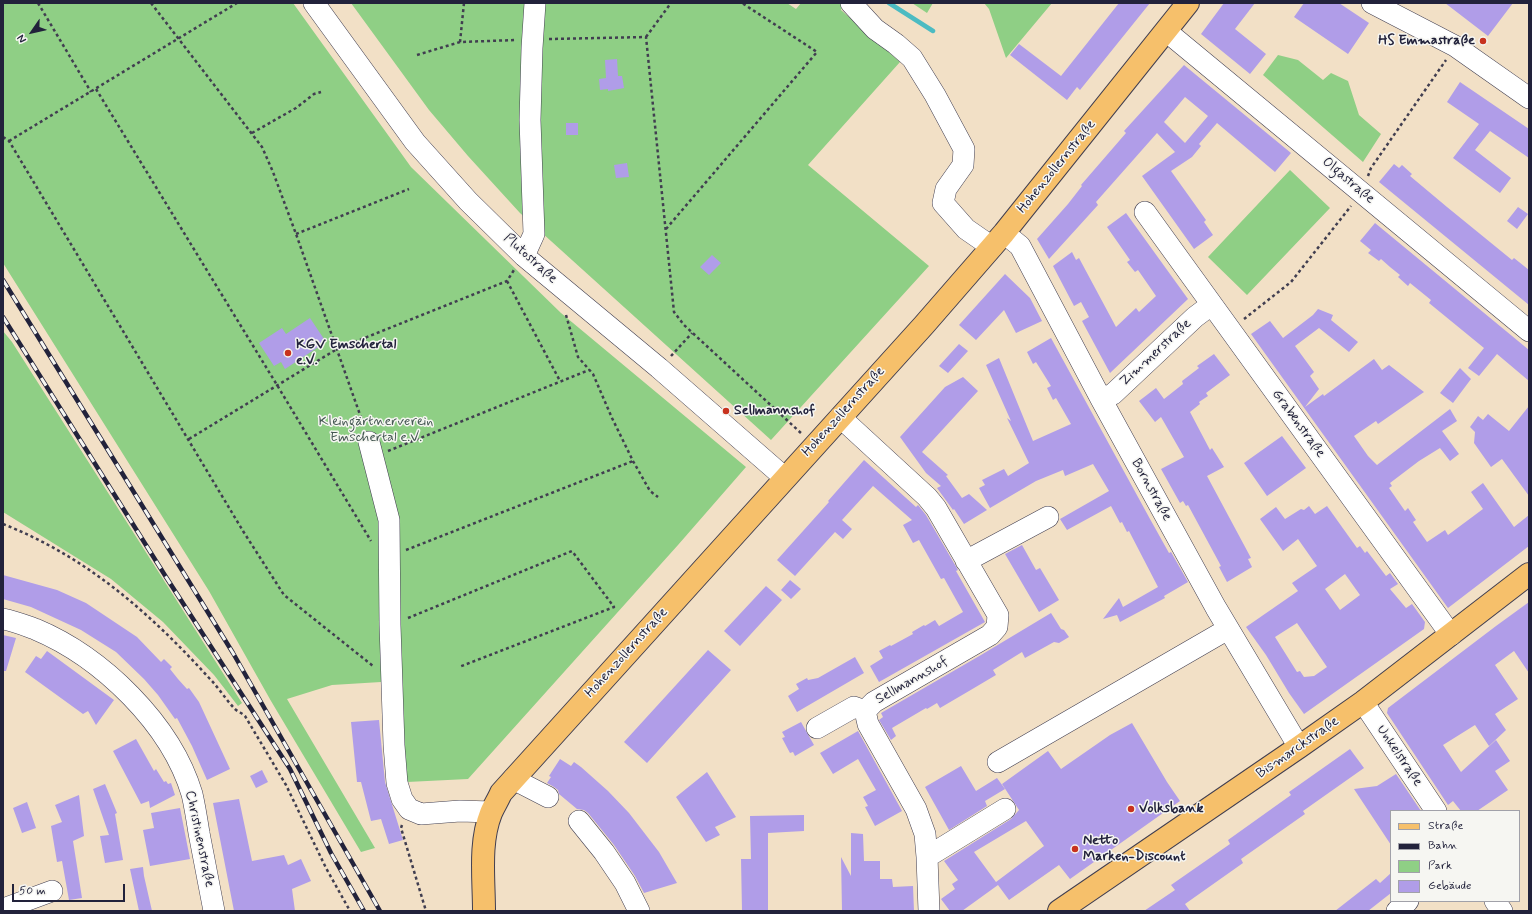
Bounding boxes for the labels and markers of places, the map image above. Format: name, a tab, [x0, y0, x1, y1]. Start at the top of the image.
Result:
place label: HS Emmastraße	[1378, 33, 1475, 49]
marker: HS Emmastraße	[1478, 36, 1488, 46]
place label: KGV Emschertal e.V.	[296, 337, 396, 370]
marker: KGV Emschertal e.V.	[283, 348, 293, 358]
place label: Sellmannshof	[734, 403, 815, 419]
marker: Sellmannshof	[721, 406, 731, 416]
place label: Volksbank	[1139, 801, 1204, 817]
marker: Volksbank	[1126, 804, 1136, 814]
place label: Netto Marken-Discount	[1083, 833, 1185, 866]
marker: Netto Marken-Discount	[1070, 844, 1080, 854]

